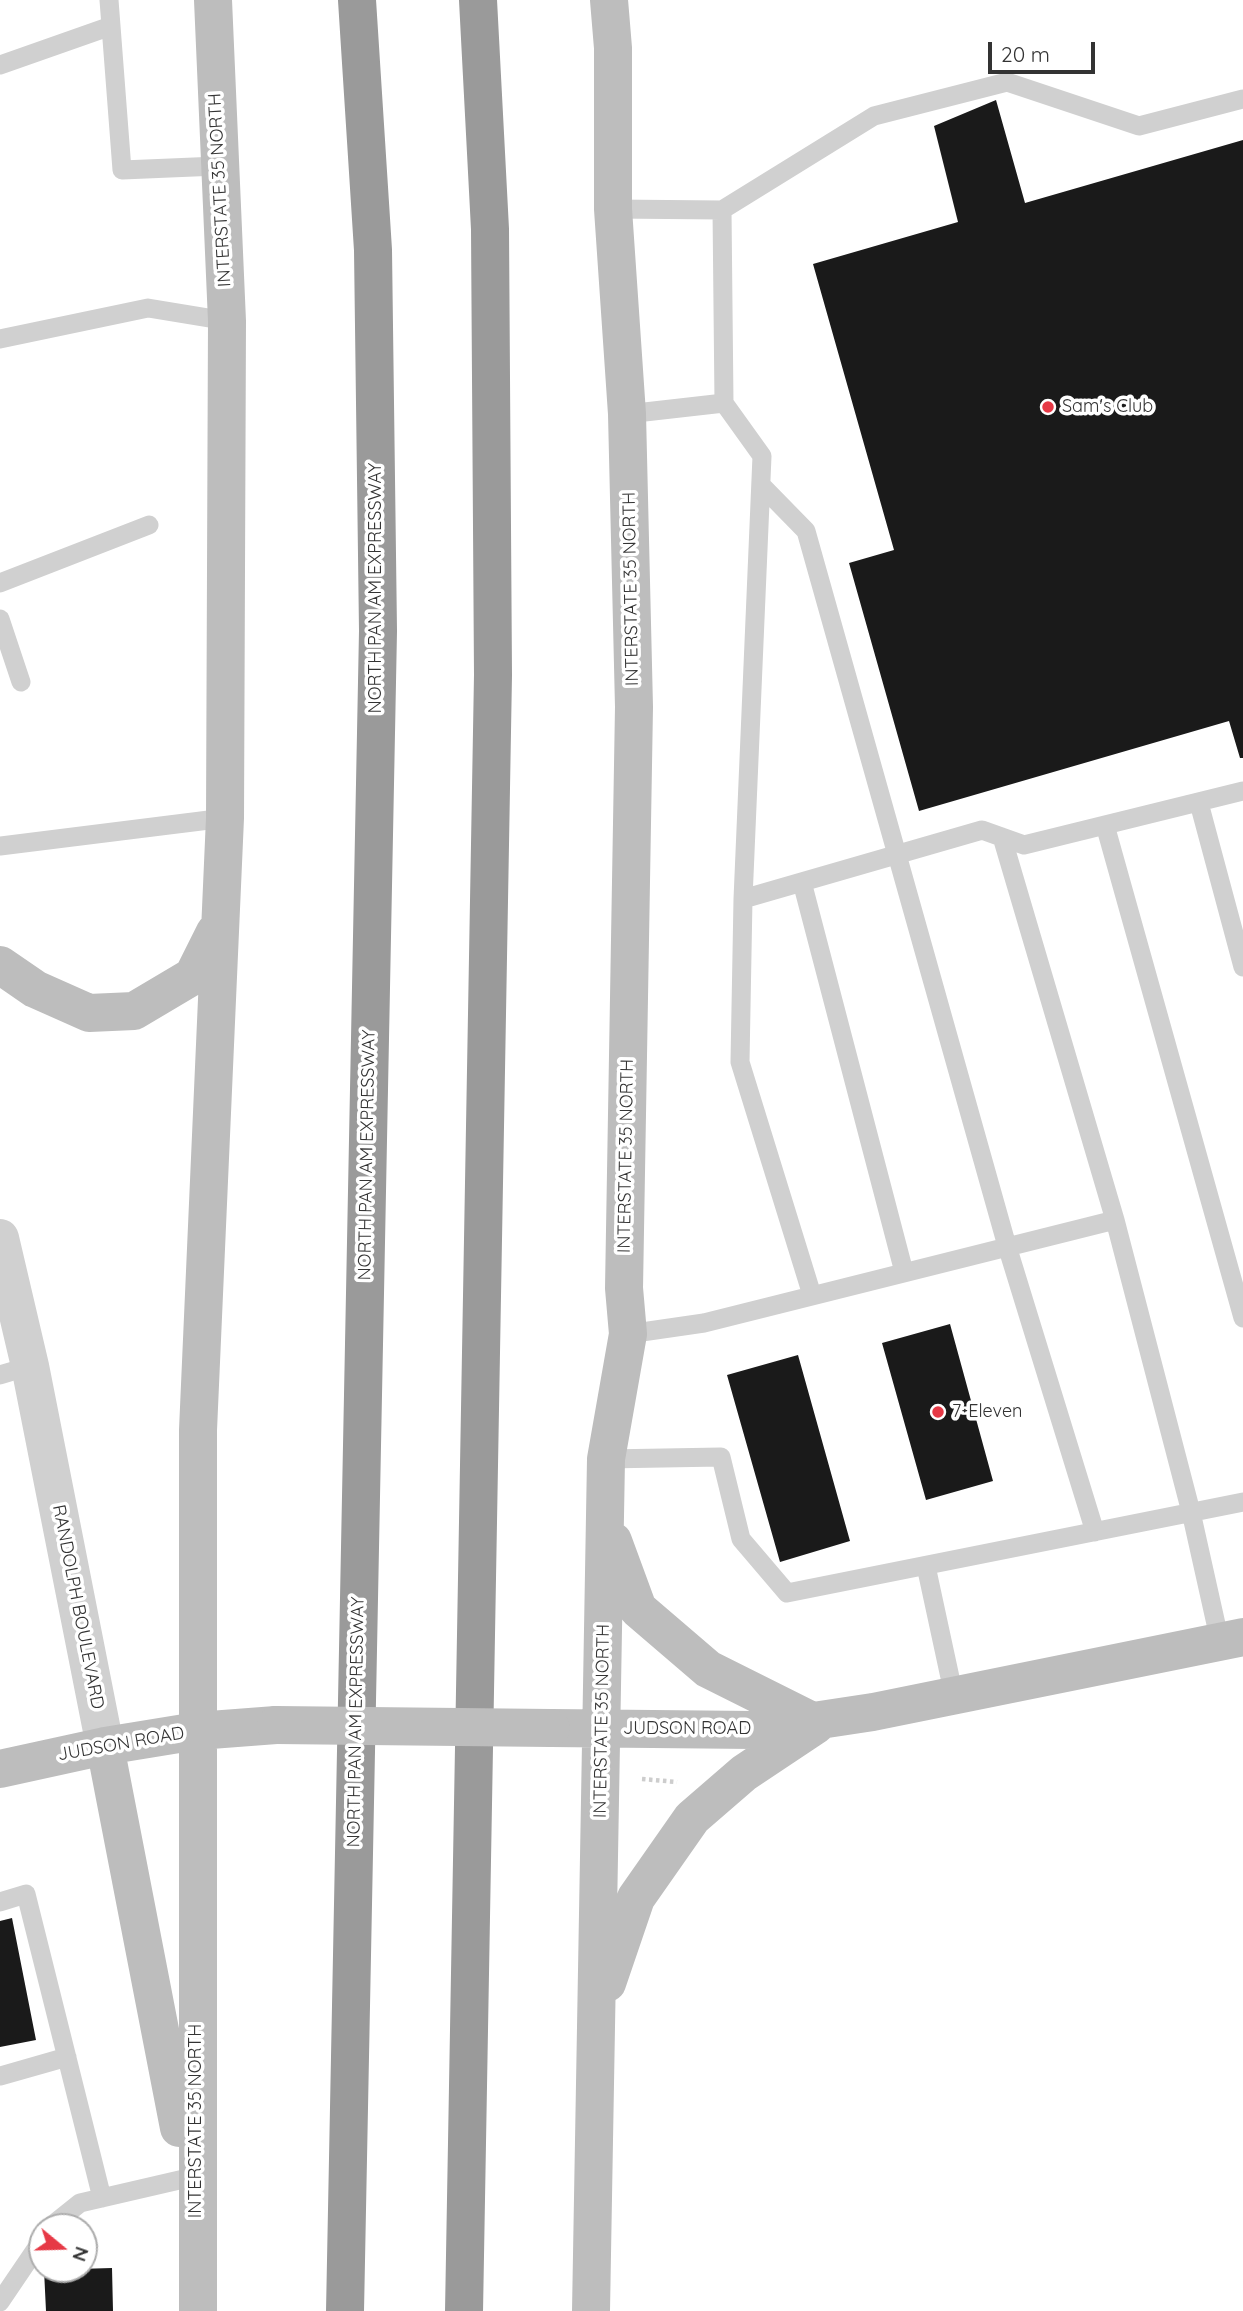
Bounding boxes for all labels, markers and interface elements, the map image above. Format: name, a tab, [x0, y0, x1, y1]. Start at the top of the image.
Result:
scale bar	[991, 28, 1098, 72]
text: 20 m	[1001, 41, 1050, 67]
street label: INTERSTATE 35 NORTH	[204, 92, 236, 288]
place label: Sam's Club	[1062, 396, 1153, 418]
marker: Sam's Club	[1040, 399, 1056, 415]
street label: NORTH PAN AM EXPRESSWAY	[365, 463, 387, 713]
street label: INTERSTATE 35 NORTH	[619, 492, 643, 686]
street label: NORTH PAN AM EXPRESSWAY	[354, 1029, 380, 1281]
street label: INTERSTATE 35 NORTH	[614, 1059, 638, 1253]
place label: 7-Eleven	[952, 1401, 1023, 1423]
marker: 7-Eleven	[930, 1404, 946, 1420]
street label: RANDOLPH BOULEVARD	[48, 1503, 108, 1711]
street label: NORTH PAN AM EXPRESSWAY	[343, 1596, 369, 1848]
street label: INTERSTATE 35 NORTH	[590, 1624, 614, 1818]
street label: JUDSON ROAD	[623, 1718, 751, 1740]
street label: JUDSON ROAD	[56, 1722, 186, 1766]
street label: INTERSTATE 35 NORTH	[185, 2024, 207, 2218]
north arrow	[28, 2213, 98, 2283]
text: N	[67, 2244, 95, 2265]

